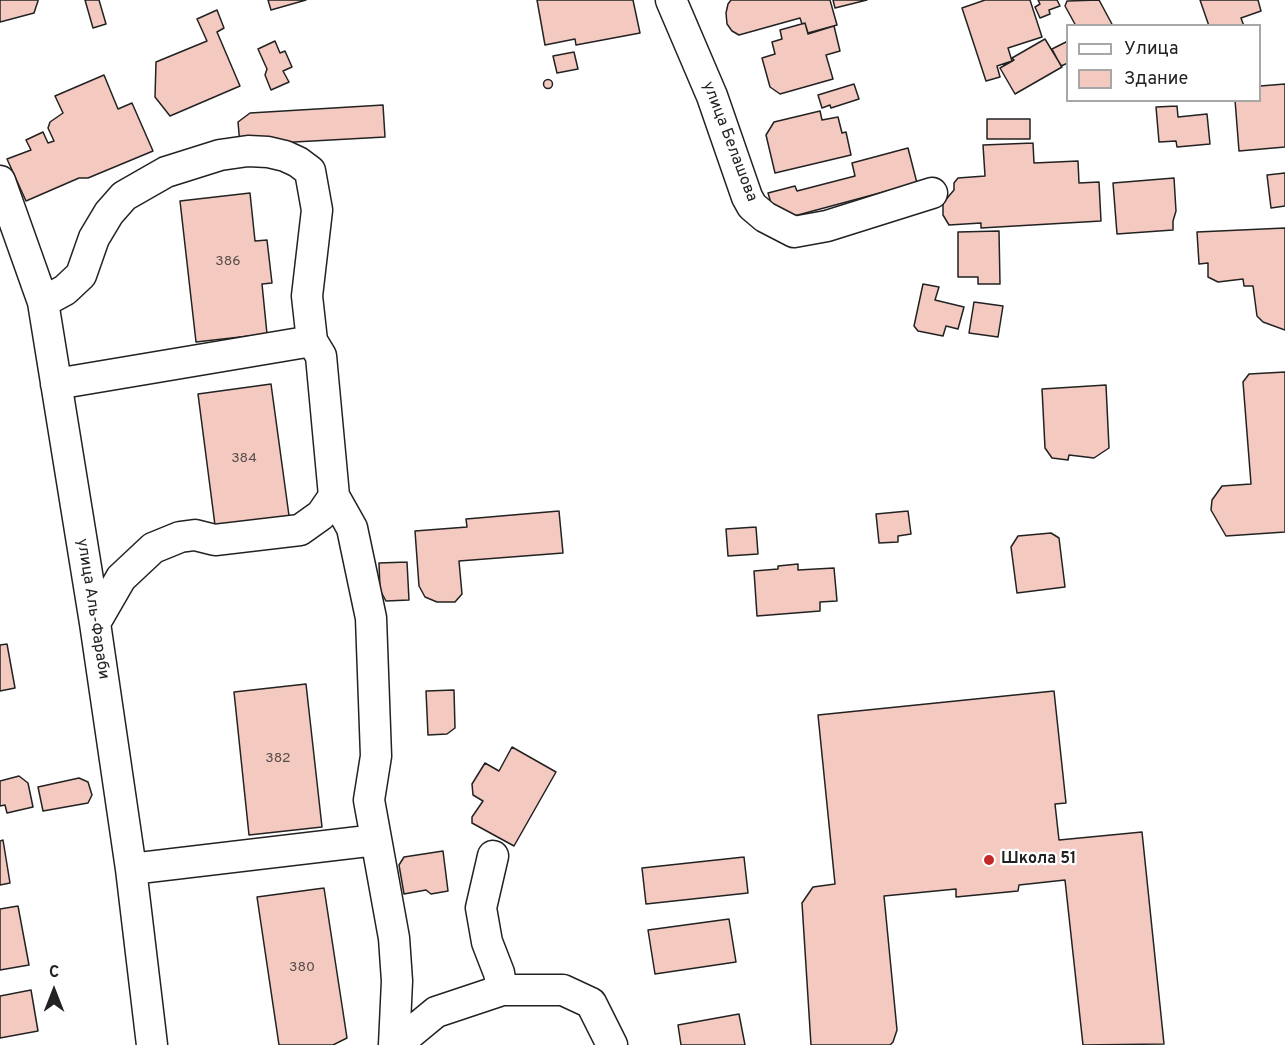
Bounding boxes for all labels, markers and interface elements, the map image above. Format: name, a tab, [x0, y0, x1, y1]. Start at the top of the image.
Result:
legend	[1066, 24, 1261, 102]
text: Улица	[1124, 38, 1178, 61]
text: Здание	[1124, 68, 1188, 91]
street label: улица Белашова	[697, 79, 761, 205]
house number: 386	[215, 254, 241, 270]
house number: 384	[231, 451, 257, 467]
street label: улица Аль-Фараби	[71, 537, 113, 681]
house number: 382	[265, 751, 291, 767]
place label: Школа 51	[1001, 850, 1076, 870]
marker: Школа 51	[982, 853, 996, 867]
house number: 380	[289, 960, 315, 976]
north arrow	[24, 961, 84, 1021]
text: С	[49, 963, 59, 983]

